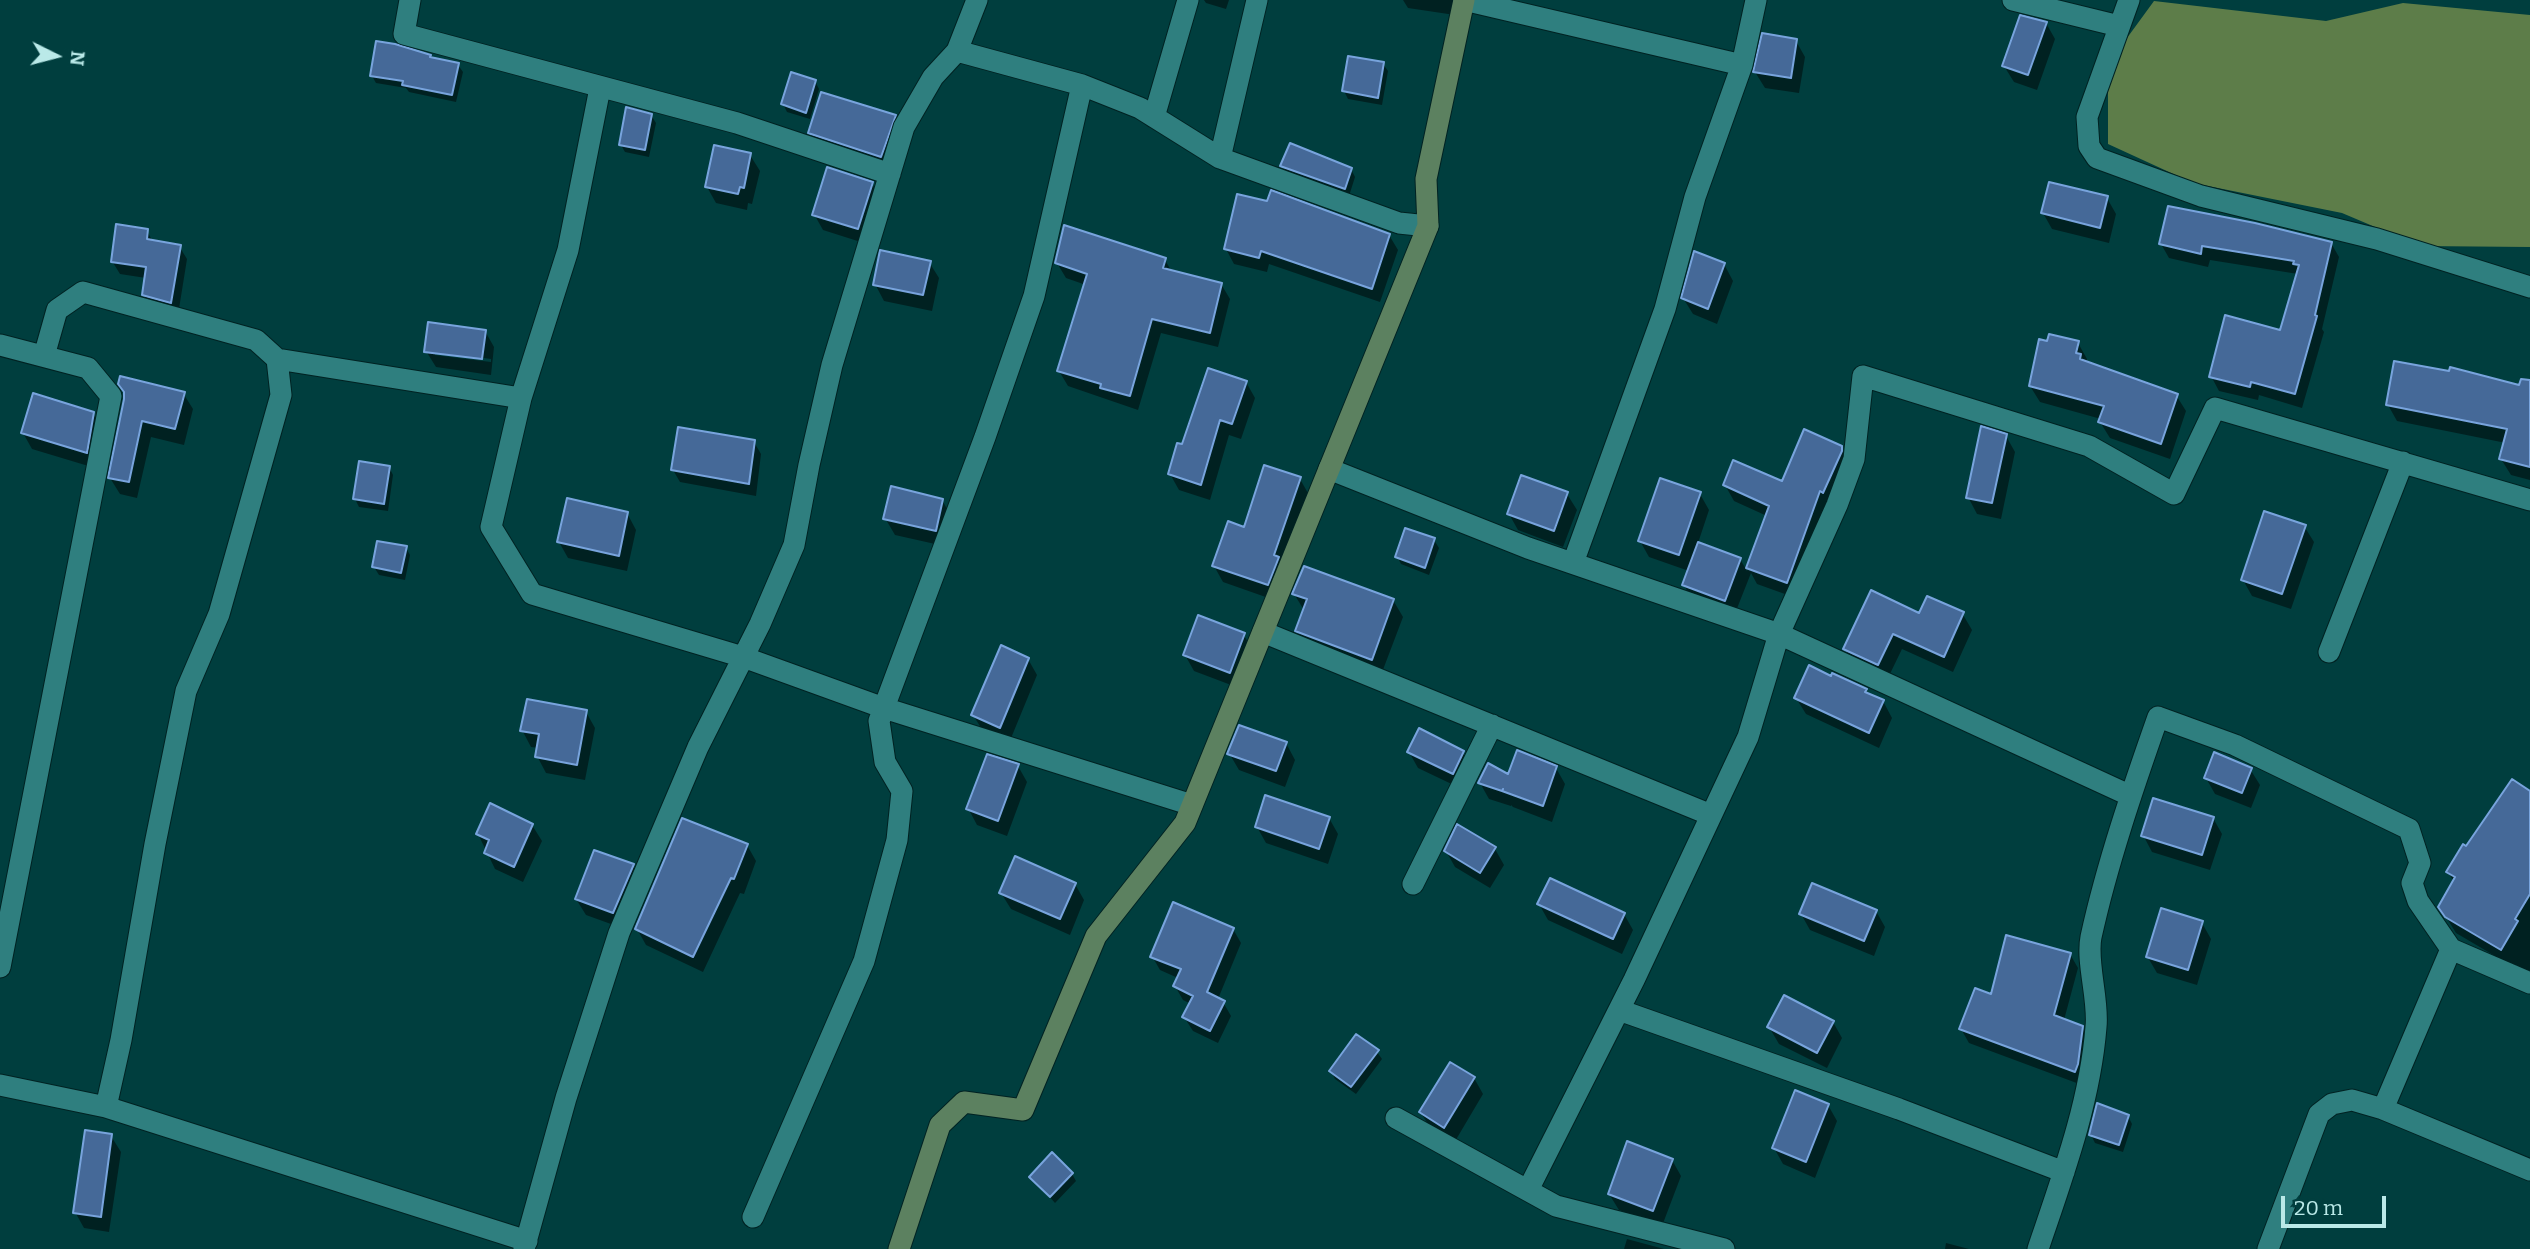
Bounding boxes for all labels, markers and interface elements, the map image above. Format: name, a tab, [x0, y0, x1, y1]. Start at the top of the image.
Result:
north arrow	[21, 21, 91, 91]
text: N	[65, 50, 90, 67]
scale bar	[2285, 1182, 2390, 1226]
text: 20 m	[2294, 1195, 2343, 1221]

